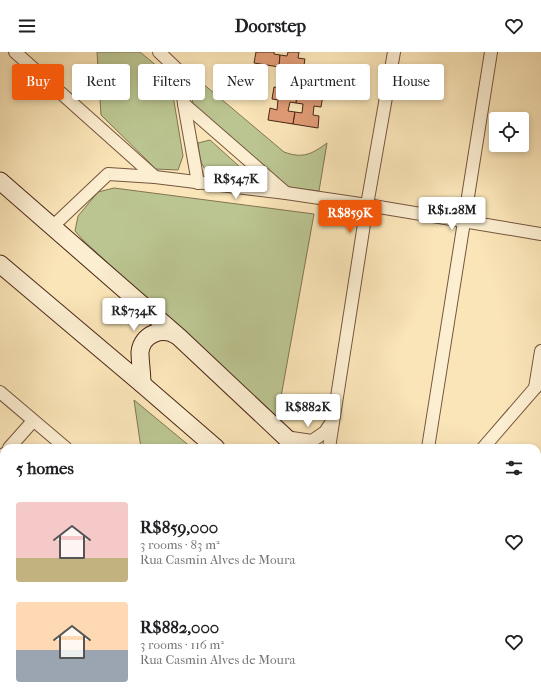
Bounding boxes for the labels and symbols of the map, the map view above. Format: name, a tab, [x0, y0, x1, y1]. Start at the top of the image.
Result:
pin: R$547K	[203, 166, 269, 200]
pin: R$1.28M	[415, 197, 489, 231]
pin: R$859K	[317, 200, 383, 234]
pin: R$734K	[101, 298, 167, 332]
pin: R$882K	[275, 394, 341, 428]

